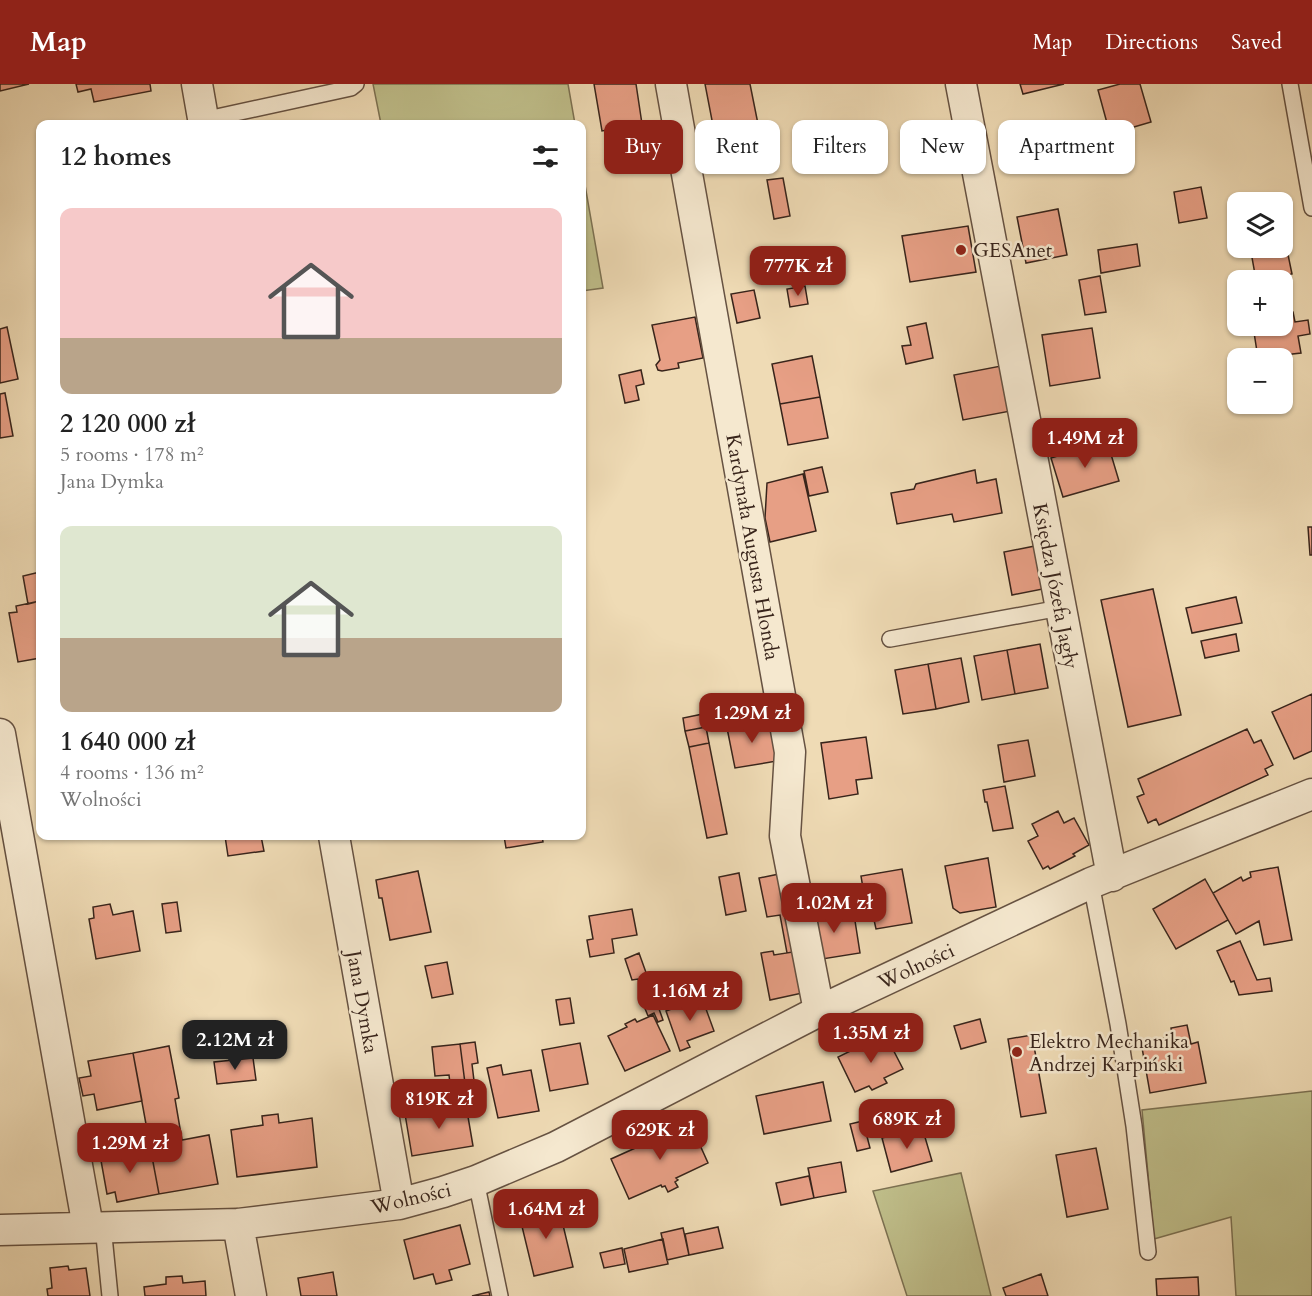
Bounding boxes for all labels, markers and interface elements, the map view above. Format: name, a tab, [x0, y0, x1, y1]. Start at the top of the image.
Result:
text: Map	[30, 23, 87, 61]
text: Map	[1032, 28, 1072, 57]
text: Directions	[1105, 28, 1198, 57]
text: Saved	[1231, 28, 1282, 57]
chip: Buy	[604, 120, 683, 174]
chip: Rent	[695, 120, 780, 174]
chip: Filters	[792, 120, 888, 174]
chip: New	[900, 120, 986, 174]
chip: Apartment	[998, 120, 1135, 174]
text: 12 homes	[60, 139, 171, 174]
icon: filters	[529, 140, 562, 173]
map controls	[1227, 192, 1293, 414]
button: layers	[1227, 192, 1293, 258]
place label: GESAnet	[973, 237, 1053, 264]
marker: GESAnet	[954, 243, 968, 257]
pin: 777K zł	[743, 246, 853, 297]
icon: home	[257, 247, 365, 355]
text: 777K zł	[764, 252, 832, 279]
button: +	[1227, 270, 1293, 336]
button: −	[1227, 348, 1293, 414]
text: 2 120 000 zł	[60, 406, 195, 441]
pin: 1.49M zł	[1023, 418, 1147, 469]
text: 1.49M zł	[1046, 424, 1124, 451]
street label: Kardynała Augusta Hlonda	[719, 432, 786, 663]
text: 5 rooms · 178 m²	[60, 441, 204, 468]
text: Jana Dymka	[60, 468, 164, 495]
street label: Księdza Józefa Jagły	[1026, 501, 1085, 672]
icon: home	[257, 565, 365, 673]
pin: 1.29M zł	[690, 693, 814, 744]
text: 1.29M zł	[713, 699, 791, 726]
text: 1 640 000 zł	[60, 724, 195, 759]
text: 4 rooms · 136 m²	[60, 759, 204, 786]
text: Wolności	[60, 786, 142, 813]
pin: 1.02M zł	[772, 883, 896, 934]
text: 1.02M zł	[795, 889, 873, 916]
street label: Wolności	[873, 937, 959, 996]
street label: Jana Dymka	[340, 946, 385, 1056]
pin: 1.16M zł	[628, 971, 752, 1022]
text: 1.16M zł	[651, 977, 729, 1004]
pin: 1.35M zł	[809, 1013, 933, 1064]
text: 1.35M zł	[832, 1019, 910, 1046]
pin: 2.12M zł	[173, 1020, 297, 1071]
text: 2.12M zł	[196, 1026, 274, 1053]
place label: Elektro Mechanika Andrzej Karpiński	[1029, 1028, 1189, 1078]
marker: Elektro Mechanika Andrzej Karpiński	[1010, 1045, 1024, 1059]
pin: 819K zł	[384, 1079, 494, 1130]
text: 819K zł	[405, 1085, 473, 1112]
pin: 689K zł	[852, 1099, 962, 1150]
text: 689K zł	[873, 1105, 941, 1132]
pin: 629K zł	[605, 1110, 715, 1161]
text: 629K zł	[626, 1116, 694, 1143]
pin: 1.29M zł	[68, 1123, 192, 1174]
text: 1.29M zł	[91, 1129, 169, 1156]
street label: Wolności	[367, 1176, 454, 1221]
pin: 1.64M zł	[484, 1189, 608, 1240]
text: 1.64M zł	[507, 1195, 585, 1222]

